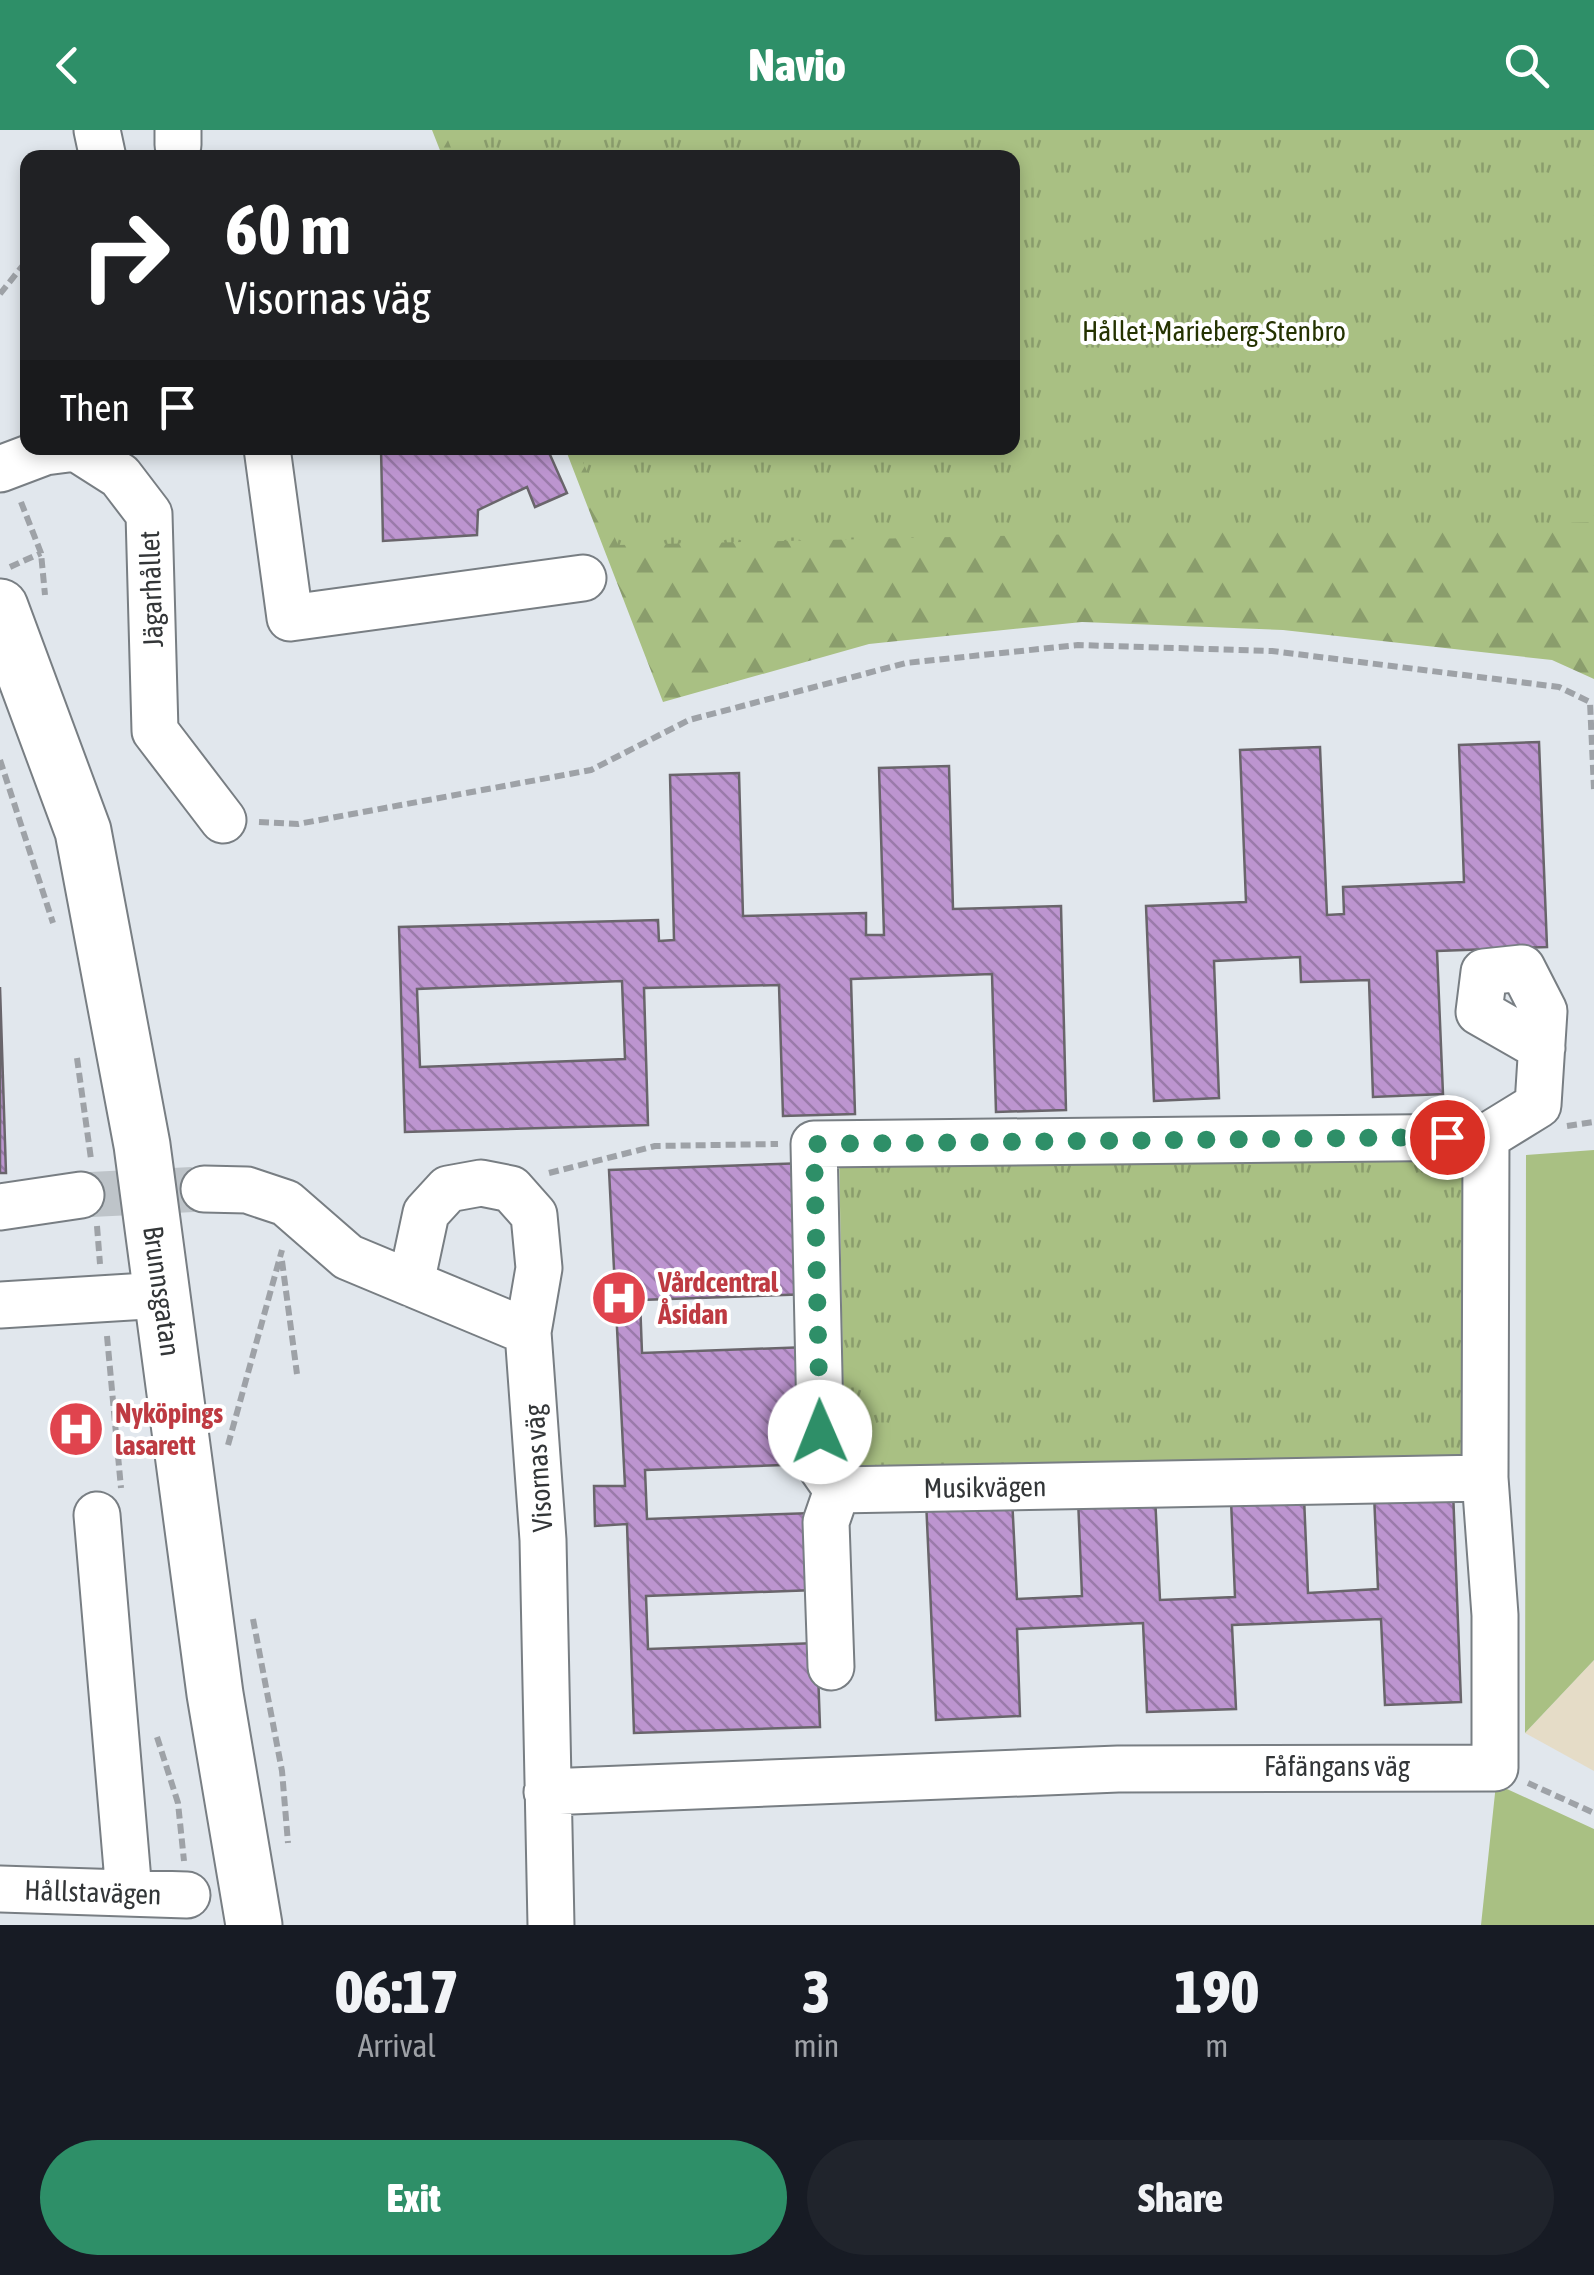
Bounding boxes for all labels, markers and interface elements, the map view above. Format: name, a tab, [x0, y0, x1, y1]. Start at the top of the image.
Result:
icon: back	[40, 38, 95, 93]
icon: search	[1499, 38, 1554, 93]
text: Navio	[748, 39, 846, 91]
text: 60 m	[225, 189, 351, 269]
icon: right	[60, 190, 190, 320]
text: Visornas väg	[225, 272, 431, 324]
park label: Hållet-Marieberg-Stenbro	[1082, 315, 1346, 347]
icon: arrive	[150, 380, 205, 435]
text: Then	[60, 386, 130, 429]
street label: Jägarhållet	[133, 530, 169, 648]
pin	[1405, 1095, 1490, 1180]
icon: arrive	[1420, 1110, 1475, 1165]
street label: Brunnsgatan	[137, 1224, 187, 1358]
place label: Vårdcentral Åsidan	[657, 1266, 779, 1330]
hospital icon: Vårdcentral Åsidan	[589, 1268, 649, 1328]
position arrow	[768, 1380, 872, 1484]
place label: Nyköpings lasarett	[115, 1397, 223, 1461]
hospital icon: Nyköpings lasarett	[46, 1399, 106, 1459]
street label: Visornas väg	[518, 1403, 558, 1533]
street label: Musikvägen	[923, 1470, 1047, 1504]
street label: Fåfängans väg	[1264, 1750, 1410, 1782]
street label: Hållstavägen	[24, 1874, 162, 1910]
text: 06:17	[335, 1957, 458, 2026]
text: 3	[802, 1957, 831, 2026]
text: 190	[1174, 1957, 1259, 2026]
text: Arrival	[358, 2027, 436, 2064]
text: min	[793, 2027, 839, 2064]
text: m	[1205, 2027, 1228, 2064]
button: Exit	[40, 2140, 787, 2255]
button: Share	[807, 2140, 1554, 2255]

